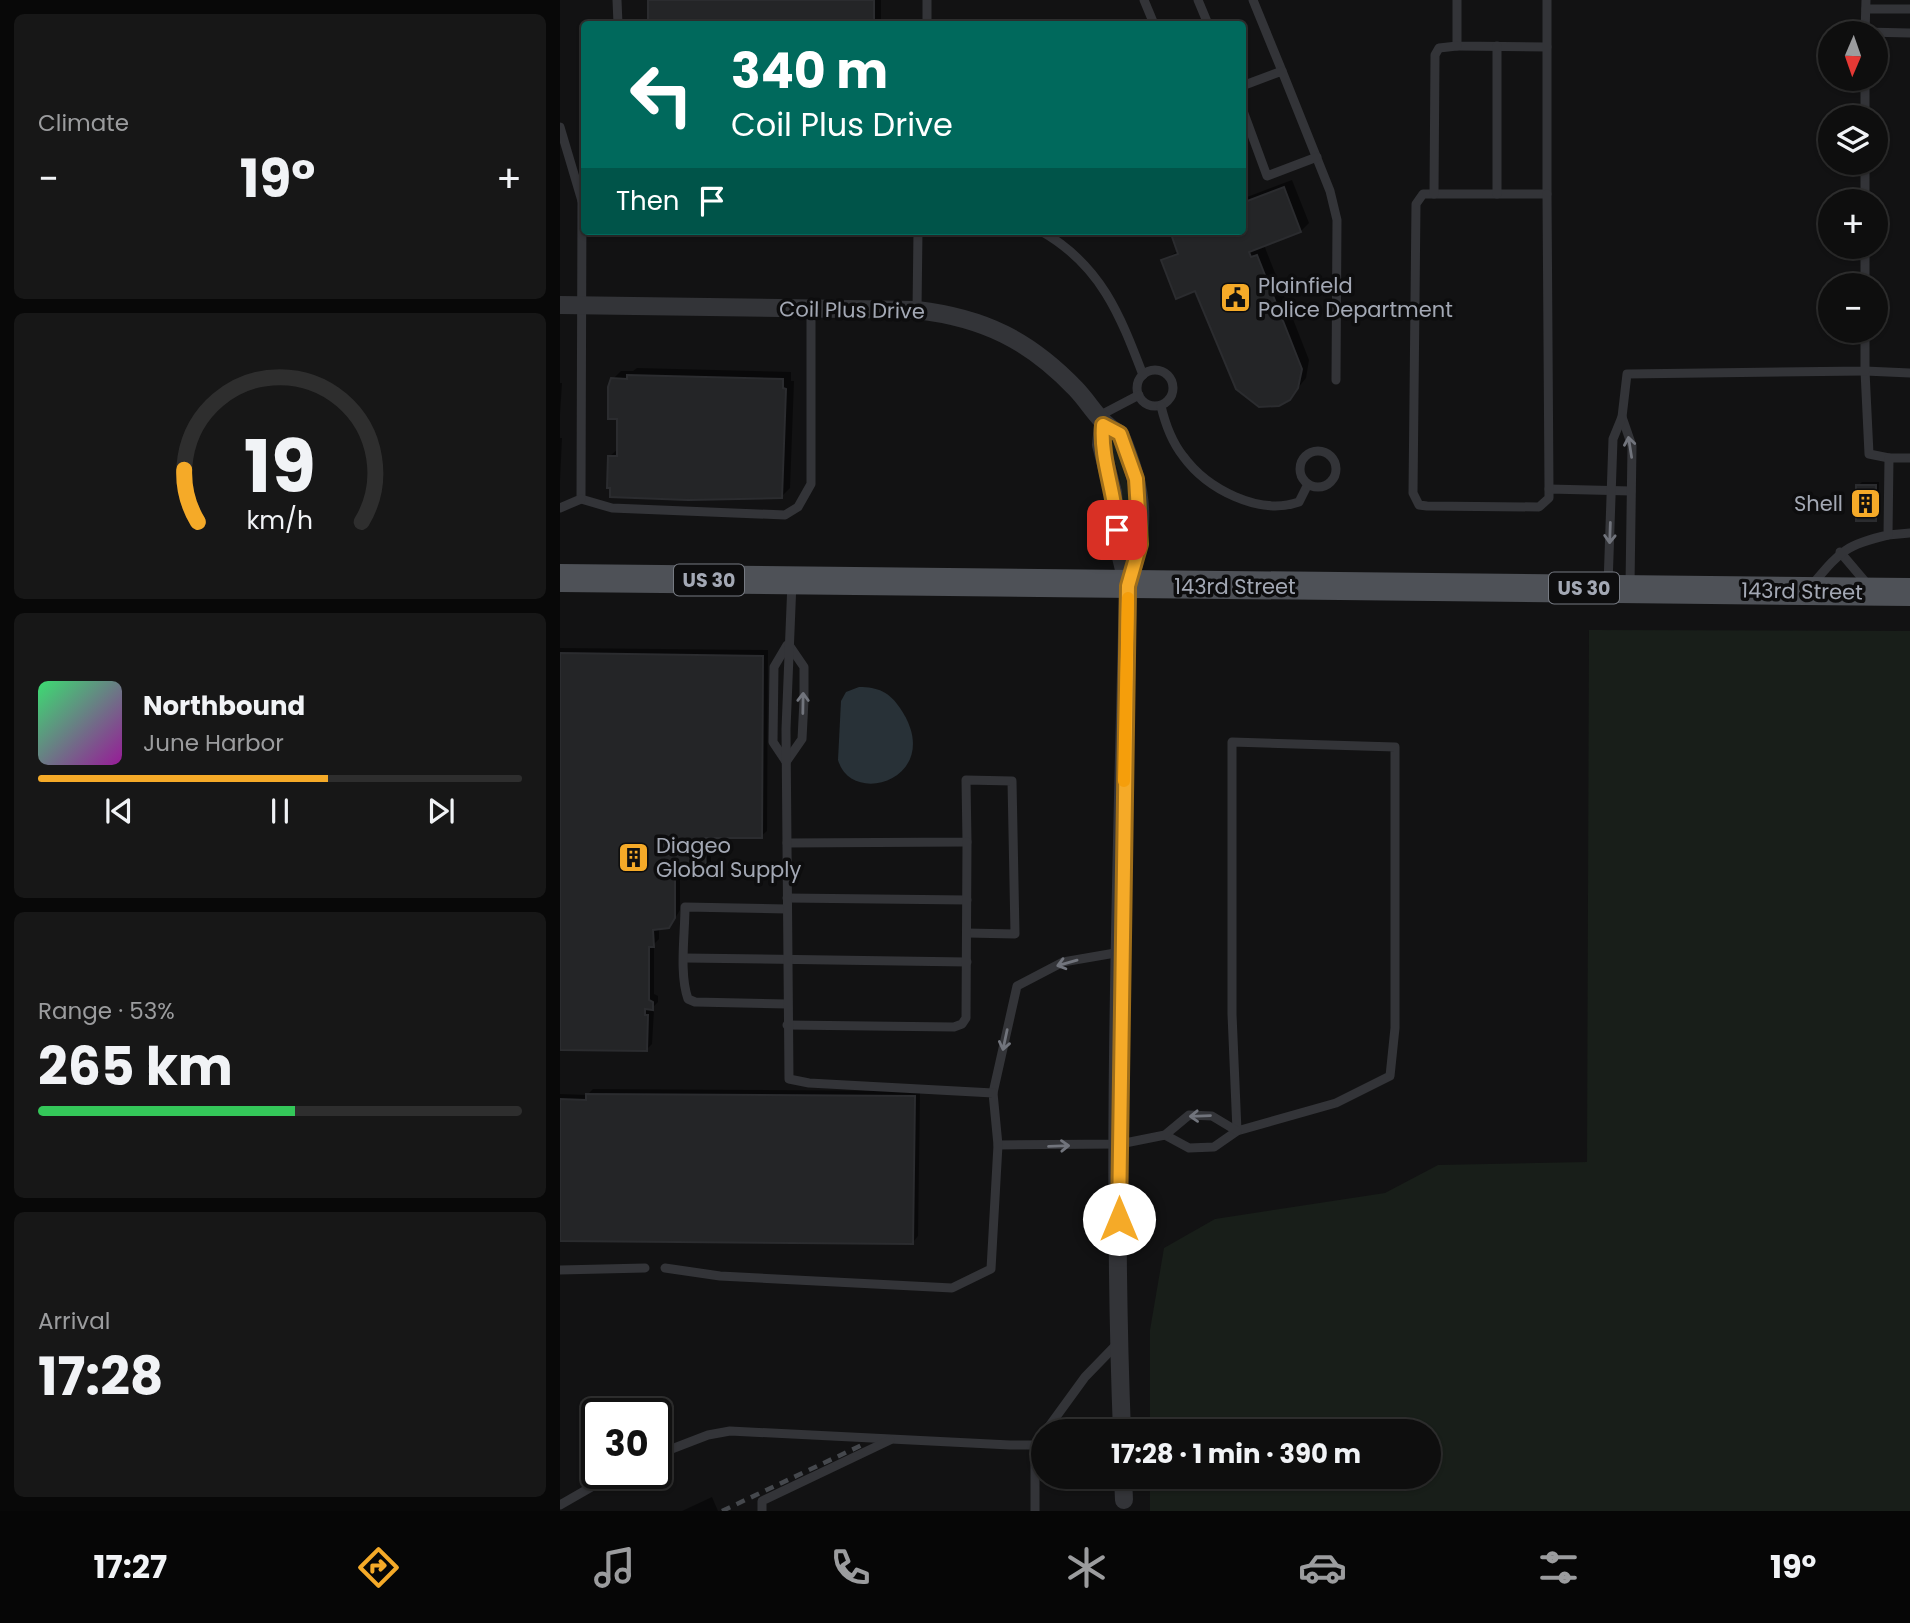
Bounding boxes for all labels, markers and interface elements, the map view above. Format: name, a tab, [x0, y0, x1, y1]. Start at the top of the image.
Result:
north arrow	[1818, 21, 1888, 91]
map controls	[1818, 21, 1888, 343]
text: 340 m	[731, 37, 888, 105]
icon: left	[616, 49, 707, 140]
text: Coil Plus Drive	[731, 102, 953, 147]
button: layers	[1818, 105, 1888, 175]
text: Climate	[38, 107, 129, 139]
text: 19°	[240, 142, 315, 215]
text: −	[38, 152, 59, 205]
text: +	[496, 152, 522, 205]
icon: arrive	[693, 182, 731, 220]
text: Then	[616, 183, 679, 219]
button: +	[1818, 189, 1888, 259]
place label: Plainfield Police Department	[1258, 271, 1453, 324]
button: −	[1818, 273, 1888, 343]
public building icon: Plainfield Police Department	[1218, 280, 1252, 314]
street label: Coil Plus Drive	[779, 294, 925, 326]
text: 19	[244, 417, 316, 518]
one-way arrow	[1623, 436, 1636, 459]
building icon: Shell	[1849, 486, 1883, 520]
place label: Shell	[1794, 489, 1843, 518]
pin	[1087, 500, 1147, 560]
text: km/h	[247, 503, 313, 538]
icon: arrive	[1098, 511, 1136, 549]
one-way arrow	[1603, 521, 1616, 544]
road number: US 30	[674, 565, 744, 596]
street label: 143rd Street	[1174, 572, 1296, 601]
road number: US 30	[1549, 572, 1619, 604]
street label: 143rd Street	[1741, 575, 1863, 607]
text: Northbound	[143, 688, 305, 724]
one-way arrow	[797, 692, 810, 715]
text: June Harbor	[143, 727, 284, 759]
icon: previous	[100, 792, 138, 830]
icon: pause	[261, 792, 299, 830]
icon: next	[422, 792, 460, 830]
place label: Diageo Global Supply	[656, 831, 801, 884]
building icon: Diageo Global Supply	[616, 840, 650, 874]
one-way arrow	[1056, 957, 1078, 970]
text: Range · 53%	[38, 995, 175, 1027]
one-way arrow	[998, 1028, 1012, 1051]
text: 265 km	[38, 1030, 233, 1103]
one-way arrow	[1189, 1110, 1212, 1123]
one-way arrow	[1047, 1139, 1070, 1153]
position arrow	[1082, 1182, 1156, 1256]
text: Arrival	[38, 1305, 110, 1337]
text: 17:28	[38, 1340, 164, 1413]
speed limit sign: 30	[581, 1398, 672, 1489]
text: 17:28 · 1 min · 390 m	[1111, 1436, 1361, 1472]
icon: directions	[354, 1543, 403, 1592]
icon: music	[590, 1543, 639, 1592]
icon: phone	[826, 1543, 875, 1592]
icon: climate	[1062, 1543, 1111, 1592]
icon: car	[1298, 1543, 1347, 1592]
icon: filters	[1534, 1543, 1583, 1592]
text: 17:27	[93, 1544, 167, 1589]
text: 19°	[1770, 1544, 1816, 1589]

